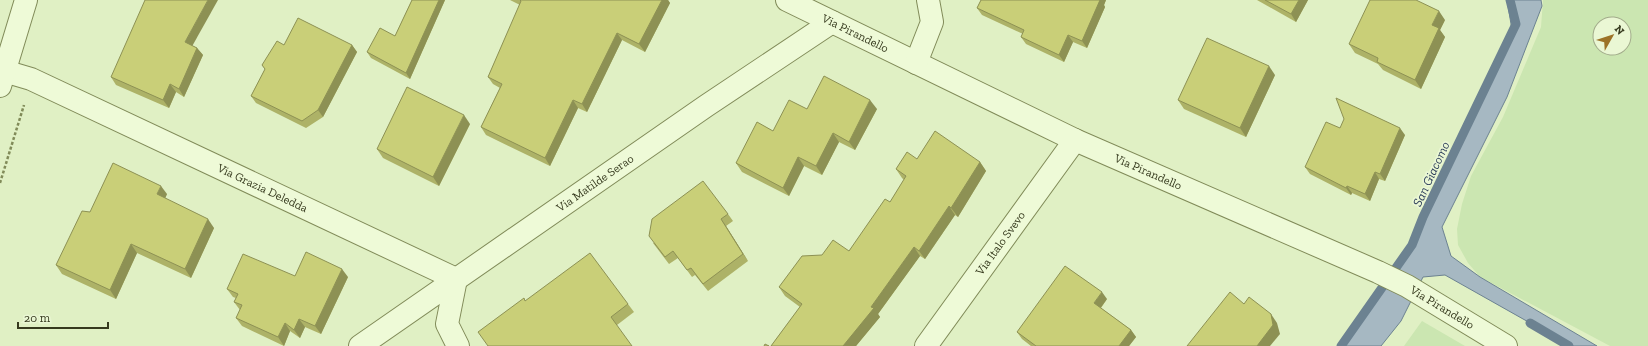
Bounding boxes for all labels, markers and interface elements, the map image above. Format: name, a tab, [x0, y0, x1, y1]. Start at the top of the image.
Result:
street label: Via Pirandello	[819, 11, 891, 55]
north arrow	[1592, 16, 1632, 56]
text: N	[1612, 23, 1627, 38]
water label: San Giacomo	[1409, 139, 1453, 209]
street label: Via Matilde Serao	[553, 151, 636, 215]
street label: Via Pirandello	[1111, 151, 1184, 193]
street label: Via Grazia Deledda	[214, 160, 310, 215]
street label: Via Italo Svevo	[972, 209, 1028, 278]
street label: Via Pirandello	[1407, 282, 1477, 332]
scale bar	[18, 304, 108, 330]
text: 20 m	[24, 311, 51, 325]

